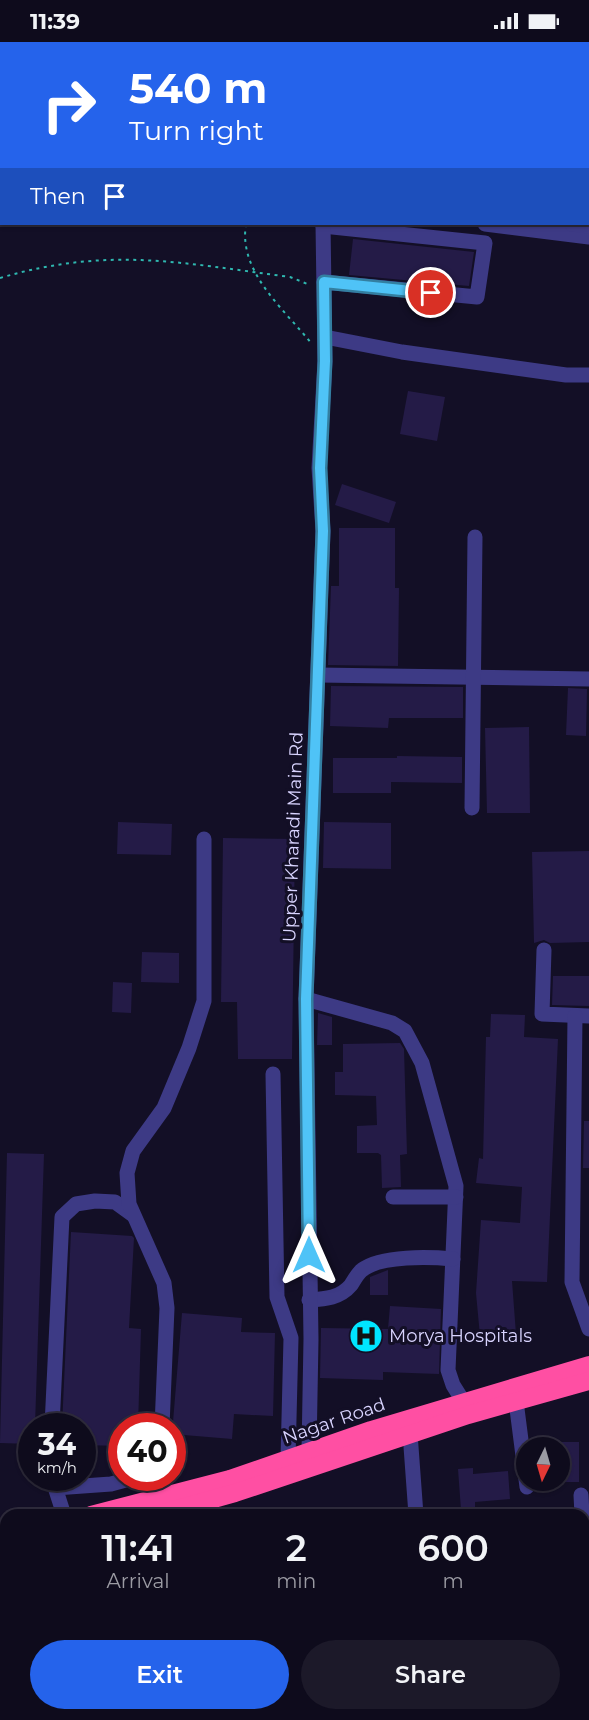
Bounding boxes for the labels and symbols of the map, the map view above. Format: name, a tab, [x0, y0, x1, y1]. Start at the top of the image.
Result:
pin	[405, 267, 456, 318]
street label: Upper Kharadi Main Rd	[278, 731, 308, 943]
position arrow	[277, 1223, 341, 1287]
hospital icon: Morya Hospitals	[348, 1318, 384, 1354]
place label: Morya Hospitals	[389, 1325, 532, 1347]
street label: Nagar Road	[280, 1393, 388, 1449]
speed limit sign: 40	[108, 1413, 186, 1491]
north arrow	[516, 1437, 570, 1491]

